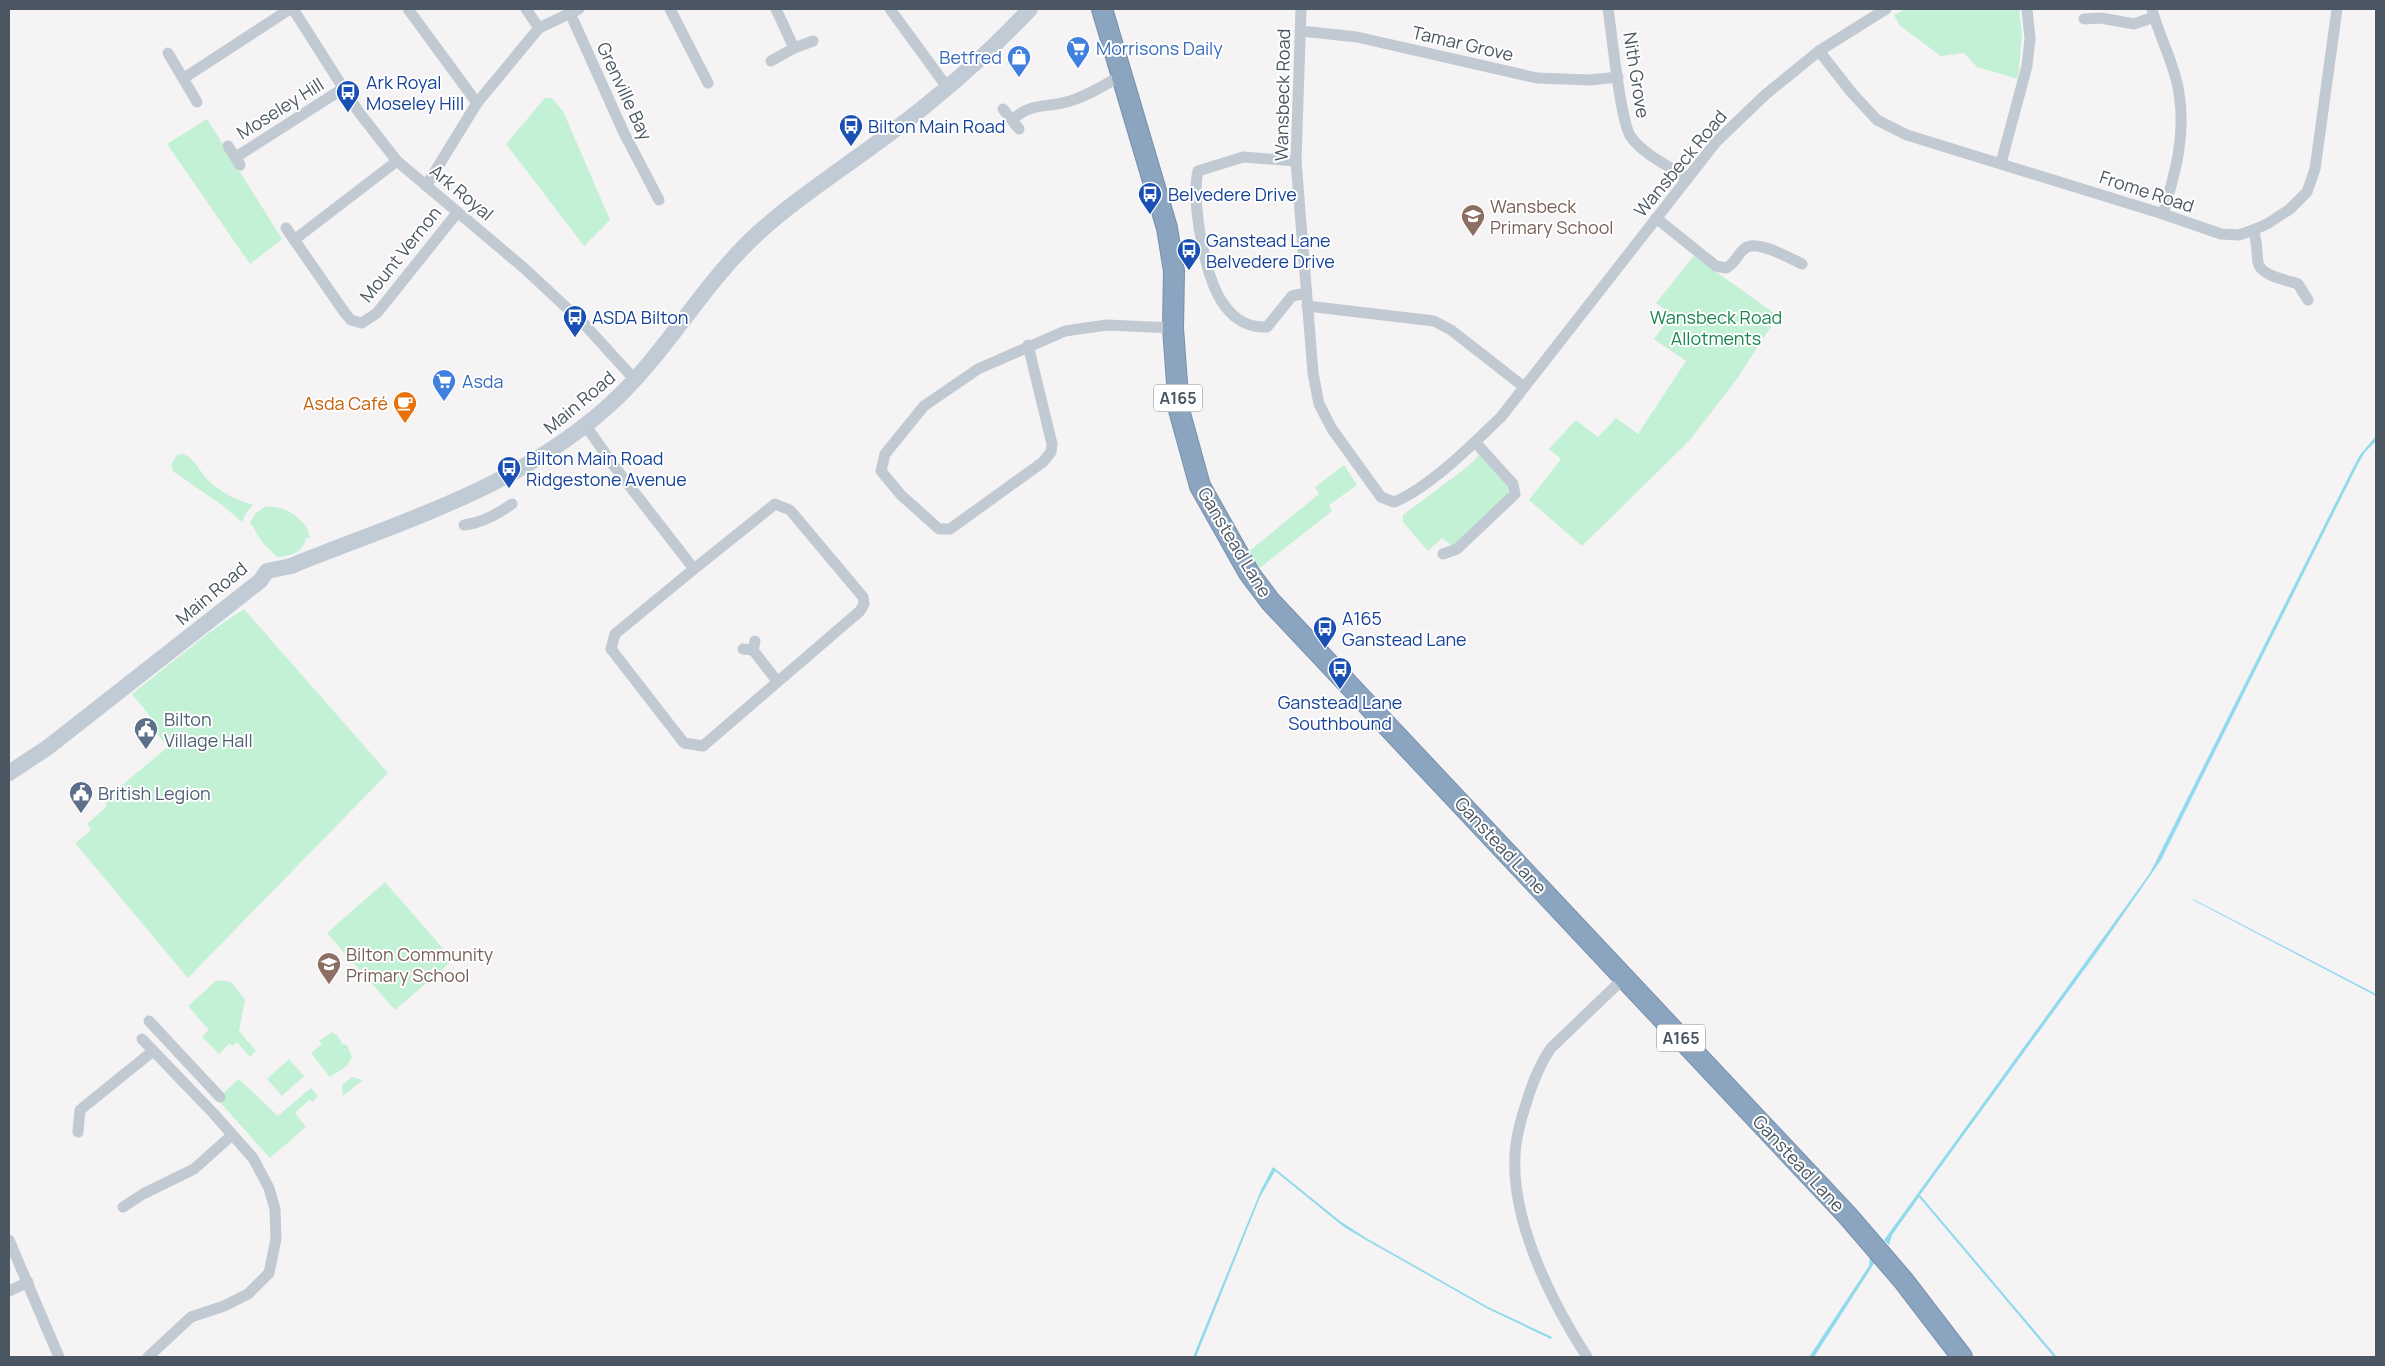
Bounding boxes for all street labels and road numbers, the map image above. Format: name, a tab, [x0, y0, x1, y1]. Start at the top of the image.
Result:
street label: Tamar Grove	[1410, 20, 1516, 66]
street label: Wansbeck Road	[1269, 29, 1295, 161]
street label: Nith Grove	[1618, 30, 1656, 120]
street label: Grenville Bay	[592, 38, 658, 144]
street label: Moseley Hill	[232, 72, 328, 144]
street label: Wansbeck Road	[1628, 105, 1732, 221]
street label: Ark Royal	[425, 159, 499, 225]
street label: Frome Road	[2097, 164, 2197, 218]
street label: Mount Vernon	[354, 201, 446, 307]
street label: Main Road	[538, 365, 620, 439]
road number: A165	[1154, 384, 1202, 412]
street label: Ganstead Lane	[1193, 482, 1277, 602]
street label: Main Road	[170, 556, 252, 630]
street label: Ganstead Lane	[1450, 791, 1552, 899]
road number: A165	[1657, 1024, 1705, 1052]
street label: Ganstead Lane	[1748, 1109, 1850, 1217]

